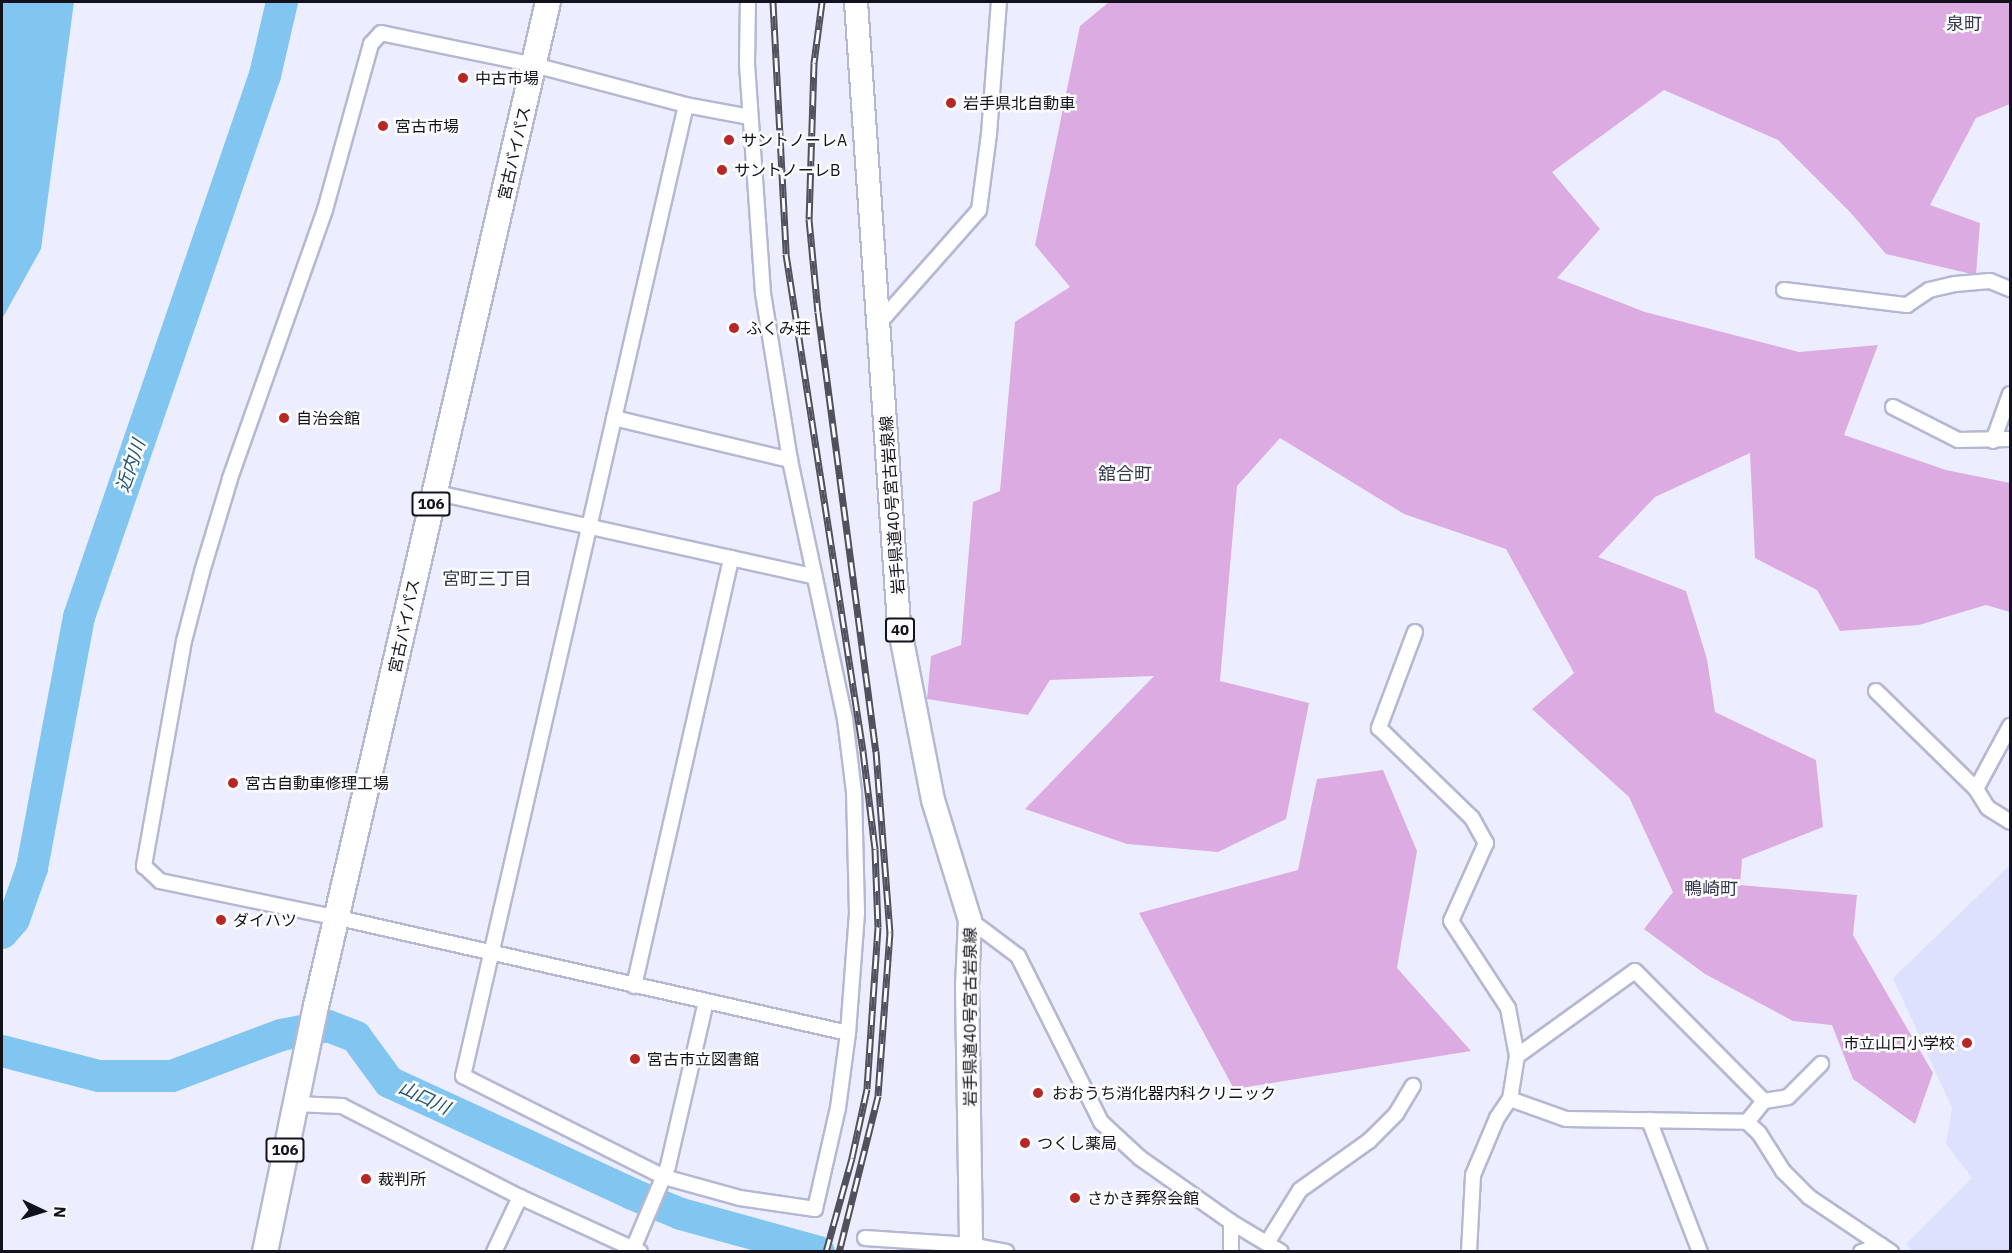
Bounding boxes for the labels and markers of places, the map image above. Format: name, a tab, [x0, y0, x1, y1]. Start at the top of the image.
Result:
place label: 中古市場	[475, 68, 539, 88]
marker: 中古市場	[456, 71, 470, 85]
place label: 岩手県北自動車	[963, 93, 1075, 113]
marker: 岩手県北自動車	[944, 96, 958, 110]
place label: 宮古市場	[395, 116, 459, 136]
marker: 宮古市場	[376, 119, 390, 133]
place label: サントノーレA	[741, 130, 847, 150]
marker: サントノーレA	[722, 133, 736, 147]
place label: サントノーレB	[734, 160, 840, 180]
marker: サントノーレB	[715, 163, 729, 177]
place label: ふくみ荘	[746, 318, 810, 338]
marker: ふくみ荘	[727, 321, 741, 335]
place label: 自治会館	[296, 408, 360, 428]
marker: 自治会館	[277, 411, 291, 425]
place label: 宮古自動車修理工場	[245, 773, 389, 793]
marker: 宮古自動車修理工場	[226, 776, 240, 790]
place label: ダイハツ	[233, 910, 297, 930]
marker: ダイハツ	[214, 913, 228, 927]
place label: 市立山口小学校	[1843, 1033, 1955, 1053]
marker: 市立山口小学校	[1960, 1036, 1974, 1050]
place label: 宮古市立図書館	[647, 1049, 759, 1069]
marker: 宮古市立図書館	[628, 1052, 642, 1066]
place label: おおうち消化器内科クリニック	[1052, 1083, 1276, 1103]
marker: おおうち消化器内科クリニック	[1029, 1084, 1047, 1102]
place label: つくし薬局	[1037, 1133, 1117, 1153]
marker: つくし薬局	[1018, 1136, 1032, 1150]
place label: 裁判所	[378, 1169, 426, 1189]
marker: 裁判所	[359, 1172, 373, 1186]
place label: さかき葬祭会館	[1087, 1188, 1199, 1208]
marker: さかき葬祭会館	[1068, 1191, 1082, 1205]

